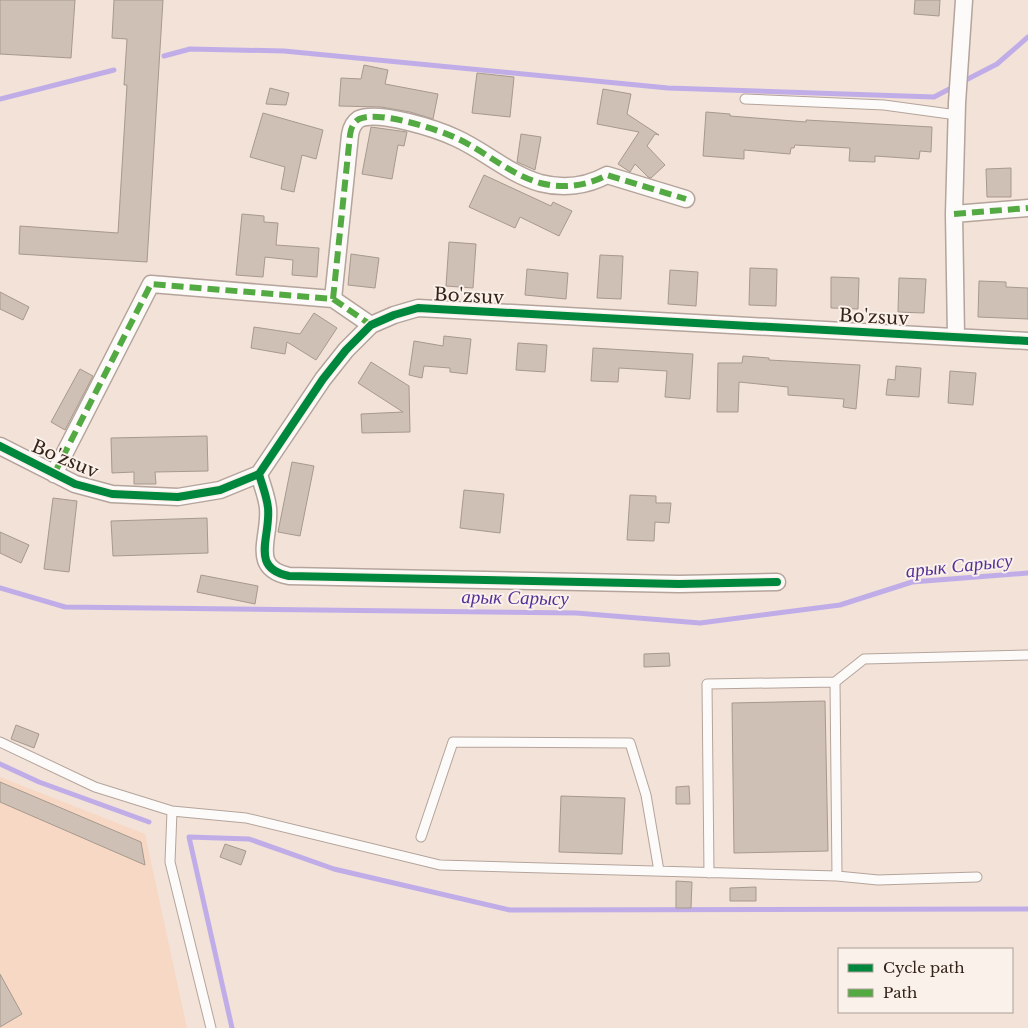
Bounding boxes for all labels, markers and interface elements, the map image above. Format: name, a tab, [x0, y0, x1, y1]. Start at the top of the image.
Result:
street label: Bo'zsuv	[433, 283, 505, 309]
street label: Bo'zsuv	[838, 304, 910, 330]
street label: Bo'zsuv	[28, 435, 102, 483]
water label: арык Сарысу	[904, 548, 1014, 583]
water label: арык Сарысу	[461, 585, 569, 610]
legend	[838, 948, 1013, 1013]
text: Cycle path	[883, 958, 965, 977]
text: Path	[883, 983, 917, 1002]

